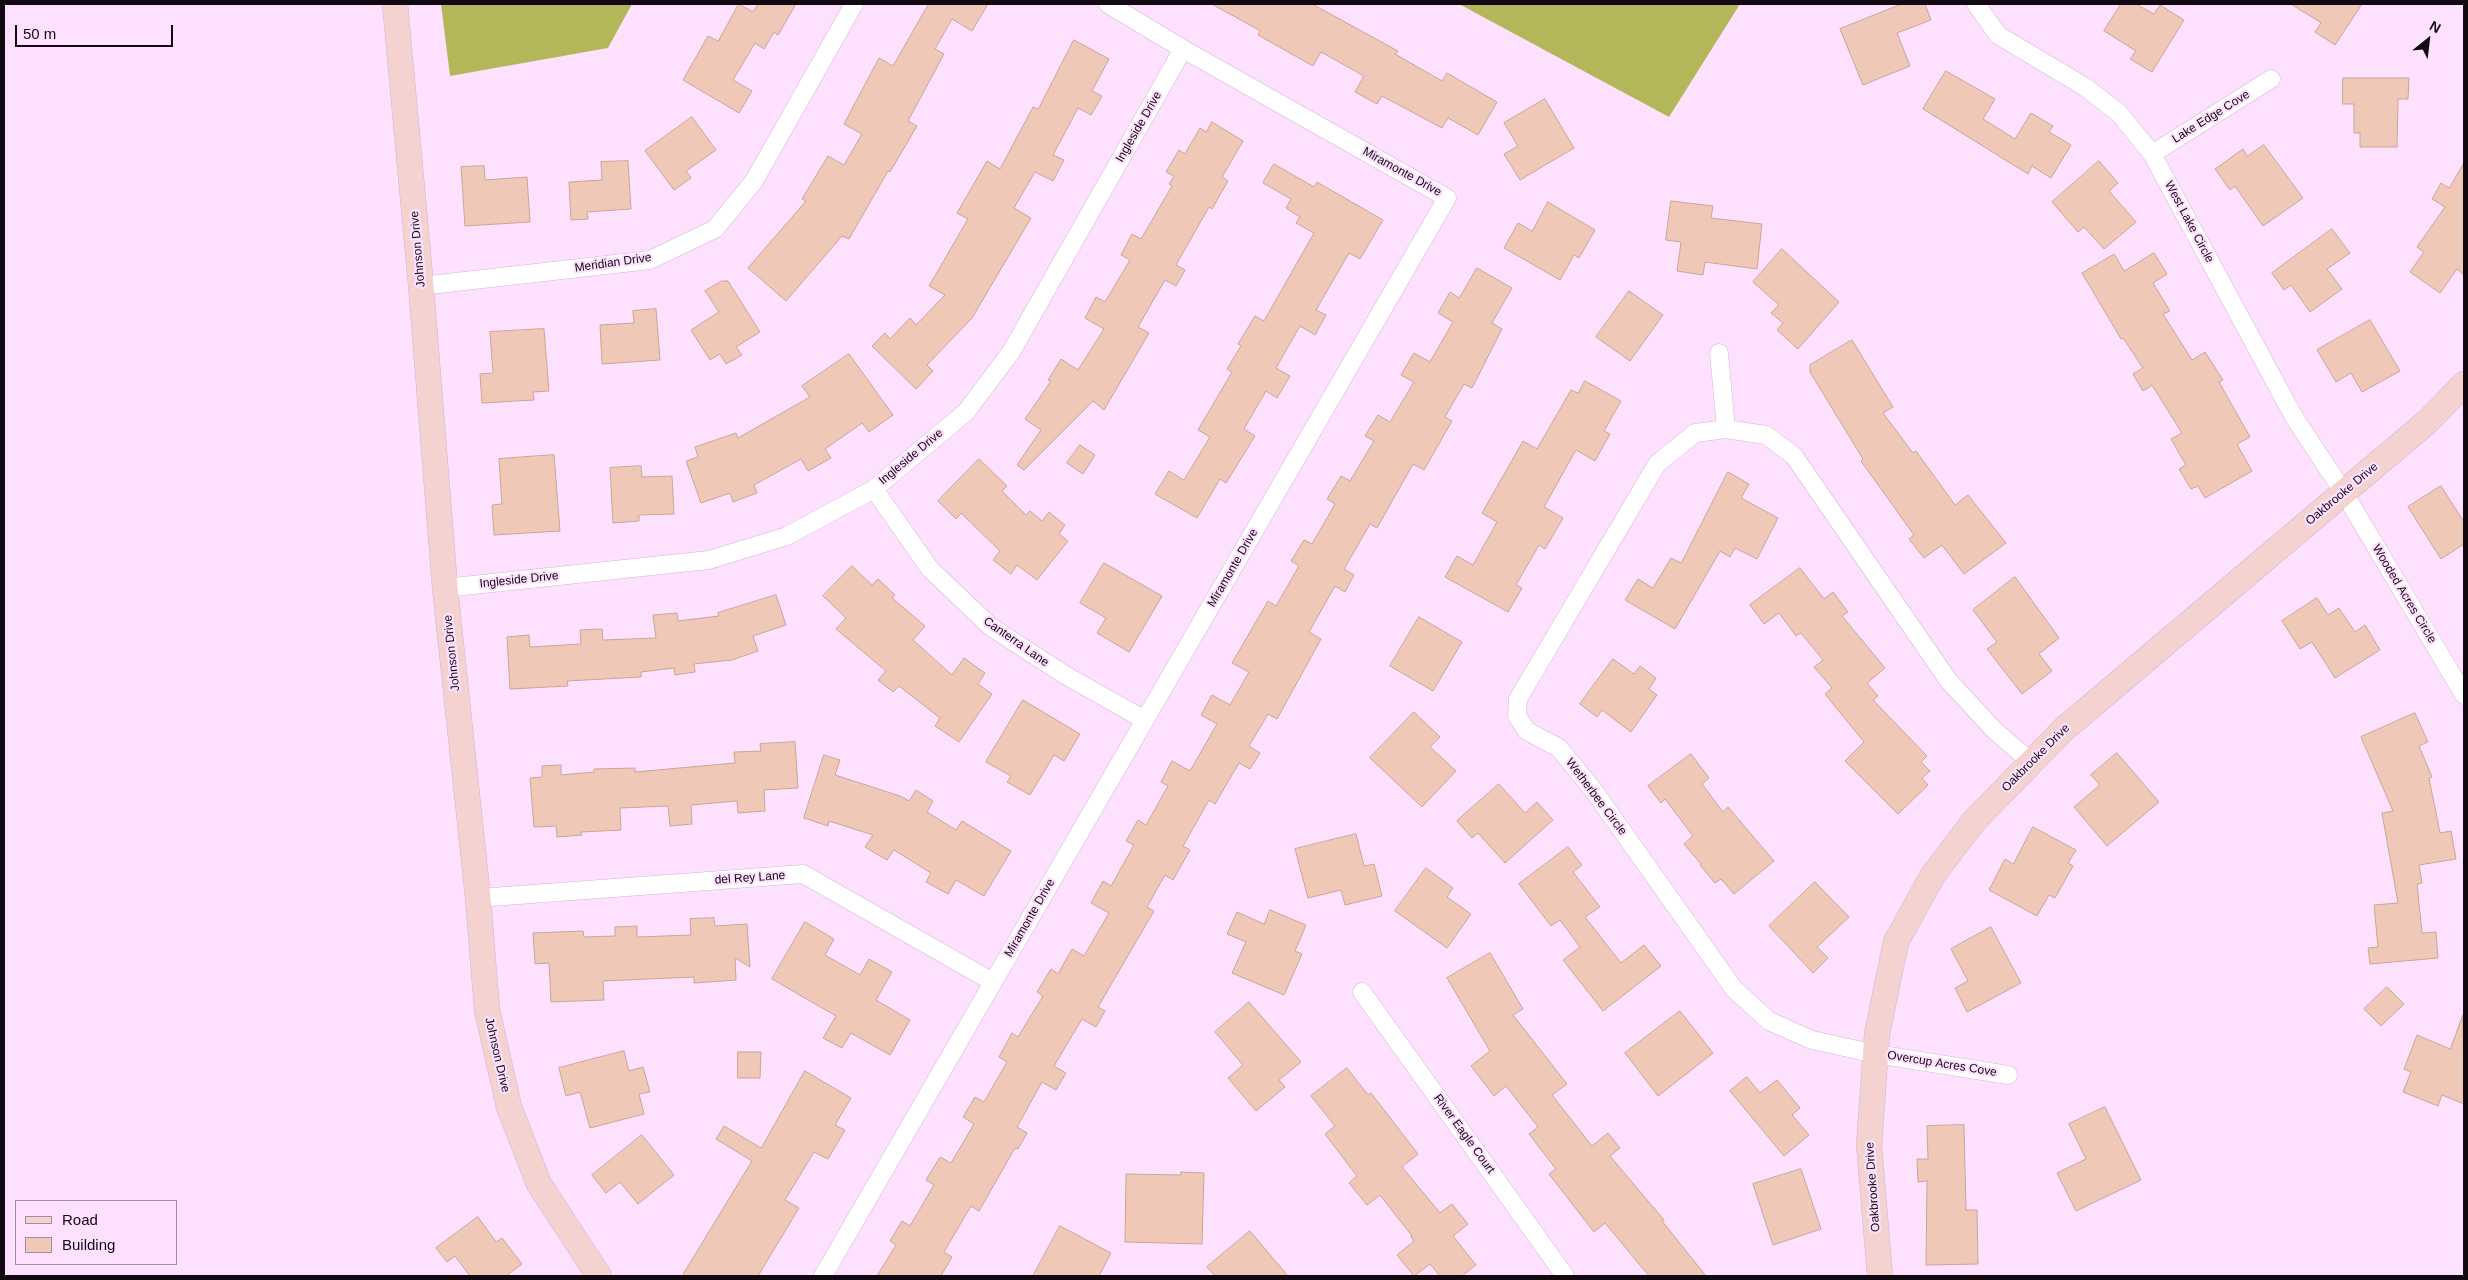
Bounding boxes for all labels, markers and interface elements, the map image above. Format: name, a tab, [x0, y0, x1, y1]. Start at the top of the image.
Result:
scale bar	[18, 15, 175, 47]
north arrow	[2403, 15, 2453, 65]
text: N	[2427, 17, 2444, 36]
text: 50 m	[23, 25, 56, 42]
street label: Lake Edge Cove	[2170, 87, 2252, 147]
street label: Ingleside Drive	[1113, 89, 1165, 165]
street label: Miramonte Drive	[1360, 144, 1444, 200]
street label: West Lake Circle	[2161, 179, 2217, 265]
street label: Johnson Drive	[407, 210, 429, 288]
street label: Meridian Drive	[574, 250, 652, 276]
street label: Ingleside Drive	[876, 426, 946, 488]
street label: Oakbrooke Drive	[2303, 460, 2381, 528]
street label: Miramonte Drive	[1205, 526, 1261, 610]
street label: Wooded Acres Circle	[2369, 542, 2439, 646]
street label: Ingleside Drive	[479, 569, 559, 591]
street label: Johnson Drive	[441, 614, 463, 692]
street label: Canterra Lane	[980, 614, 1052, 670]
street label: Oakbrooke Drive	[1999, 721, 2073, 795]
street label: Wetherbee Circle	[1562, 756, 1630, 838]
street label: del Rey Lane	[714, 868, 786, 888]
street label: Miramonte Drive	[1002, 876, 1058, 960]
street label: Johnson Drive	[481, 1016, 513, 1094]
street label: Overcup Acres Cove	[1886, 1048, 1998, 1080]
street label: River Eagle Court	[1430, 1091, 1498, 1177]
street label: Oakbrooke Drive	[1863, 1142, 1883, 1232]
legend	[15, 1200, 178, 1265]
text: Road	[62, 1211, 98, 1228]
text: Building	[62, 1236, 115, 1253]

